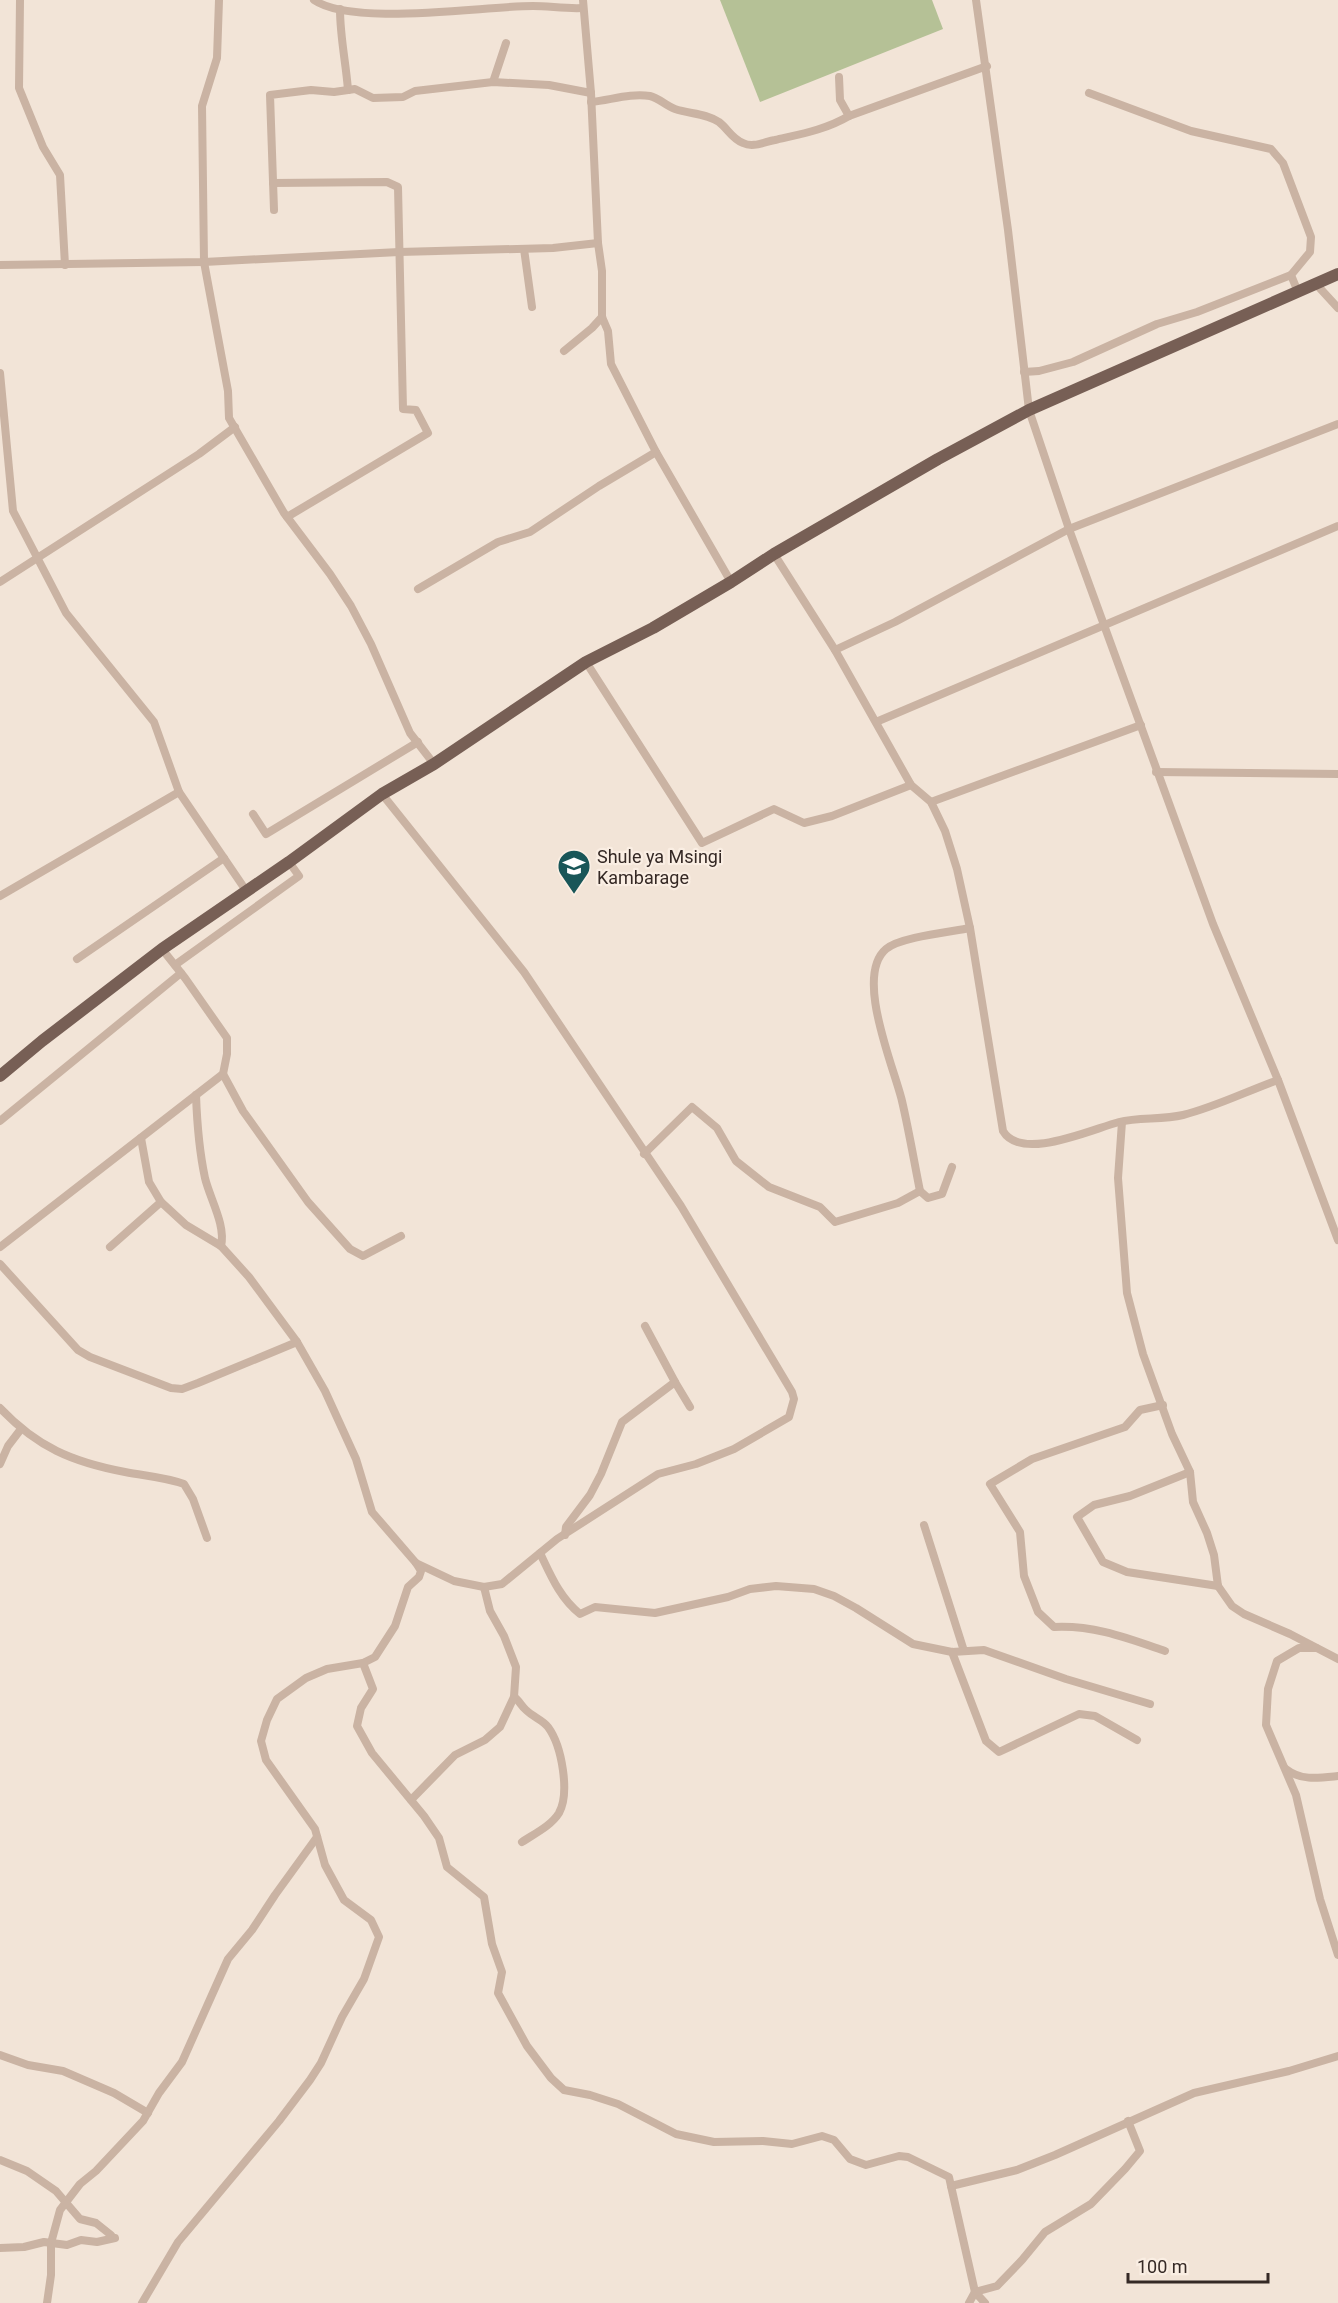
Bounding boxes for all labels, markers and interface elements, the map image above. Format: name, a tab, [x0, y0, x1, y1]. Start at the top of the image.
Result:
place label: Shule ya Msingi Kambarage	[597, 846, 722, 888]
school or university icon: Shule ya Msingi Kambarage	[556, 848, 592, 895]
scale bar	[1128, 2246, 1268, 2284]
text: 100 m	[1137, 2256, 1188, 2277]

